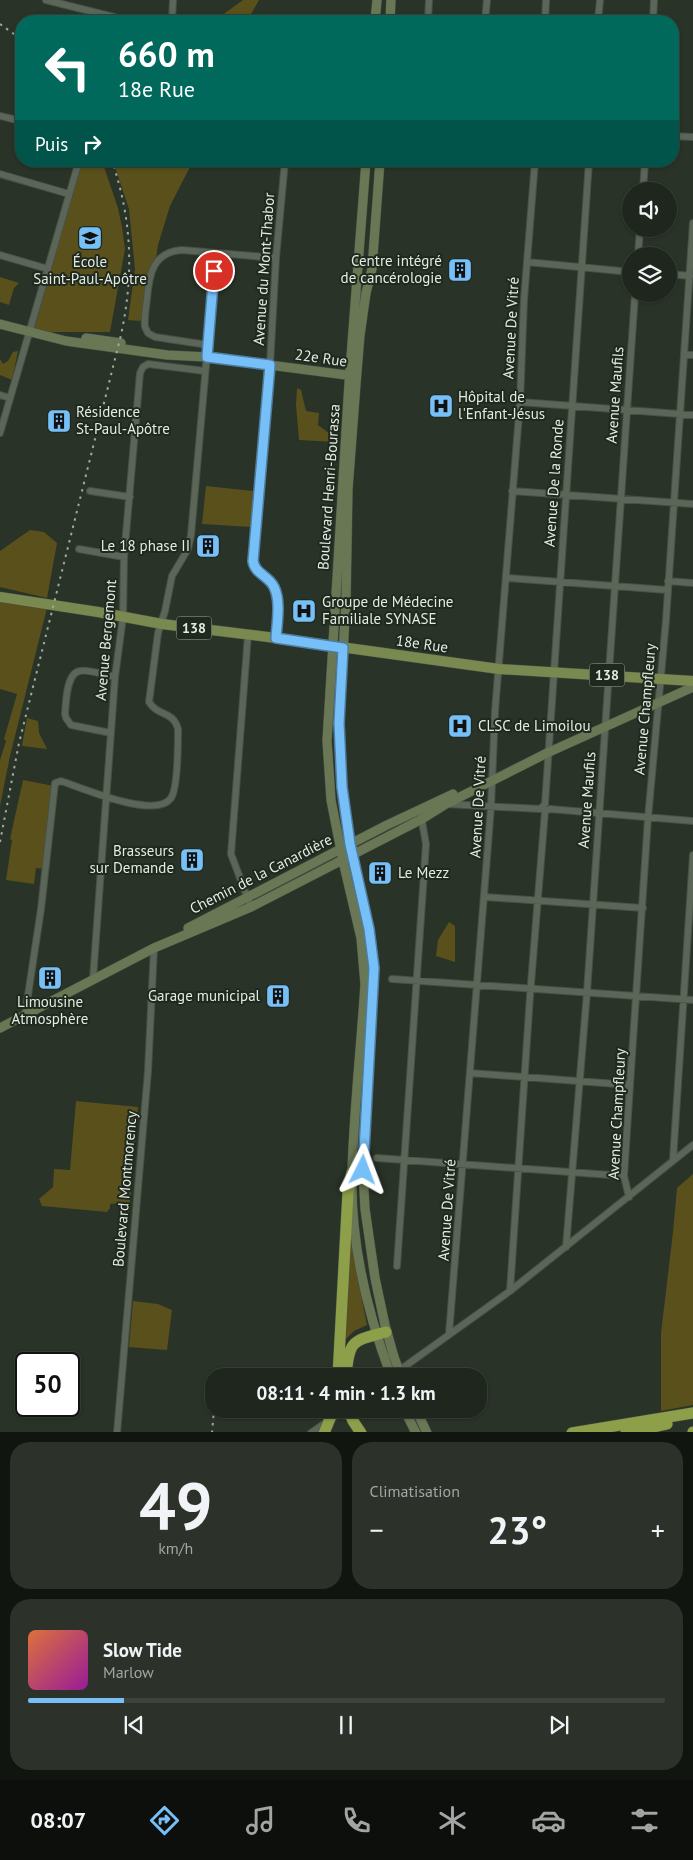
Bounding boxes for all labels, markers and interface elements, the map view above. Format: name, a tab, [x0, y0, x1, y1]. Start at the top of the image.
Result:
text: 660 m	[118, 31, 215, 77]
icon: left	[35, 35, 100, 100]
text: 18e Rue	[118, 75, 195, 103]
icon: right	[78, 130, 106, 158]
text: Puis	[35, 132, 68, 156]
map controls	[622, 182, 677, 302]
button: sound	[622, 182, 677, 237]
street label: Avenue du Mont-Thabor	[249, 192, 278, 346]
school or university icon: École Saint-Paul-Apôtre	[77, 225, 103, 251]
button: layers	[622, 247, 677, 302]
pin	[193, 250, 235, 292]
place label: Centre intégré de cancérologie	[341, 251, 442, 287]
place label: École Saint-Paul-Apôtre	[33, 252, 147, 288]
icon: arrive	[200, 257, 228, 285]
building icon: Centre intégré de cancérologie	[447, 257, 473, 283]
street label: Avenue De Vitré	[498, 276, 523, 379]
street label: 22e Rue	[294, 344, 348, 371]
street label: Avenue Maufils	[602, 346, 627, 444]
place label: Hôpital de l'Enfant-Jésus	[458, 387, 545, 423]
hospital icon: Hôpital de l'Enfant-Jésus	[428, 393, 454, 419]
place label: Résidence St-Paul-Apôtre	[76, 402, 170, 438]
street label: Boulevard Henri-Bourassa	[313, 403, 344, 571]
building icon: Résidence St-Paul-Apôtre	[46, 408, 72, 434]
street label: Avenue De la Ronde	[540, 418, 567, 548]
building icon: Le 18 phase II	[195, 533, 221, 559]
place label: Le 18 phase II	[101, 536, 190, 555]
street label: Avenue Bergemont	[91, 579, 120, 701]
place label: Groupe de Médecine Familiale SYNASE	[322, 592, 453, 628]
hospital icon: Groupe de Médecine Familiale SYNASE	[291, 598, 317, 624]
road number: 138	[176, 616, 212, 640]
street label: 18e Rue	[395, 630, 449, 657]
street label: Avenue Champfleury	[629, 642, 660, 775]
road number: 138	[590, 664, 624, 686]
hospital icon: CLSC de Limoilou	[447, 713, 473, 739]
place label: CLSC de Limoilou	[478, 716, 590, 735]
street label: Avenue Maufils	[574, 751, 599, 849]
street label: Avenue De Vitré	[465, 755, 490, 858]
street label: Chemin de la Canardière	[186, 829, 335, 918]
place label: Brasseurs sur Demande	[90, 841, 174, 877]
building icon: Brasseurs sur Demande	[179, 847, 205, 873]
building icon: Le Mezz	[367, 860, 393, 886]
place label: Le Mezz	[398, 863, 449, 882]
building icon: Limousine Atmosphère	[37, 965, 63, 991]
building icon: Garage municipal	[265, 983, 291, 1009]
place label: Garage municipal	[148, 986, 261, 1005]
place label: Limousine Atmosphère	[12, 992, 88, 1028]
street label: Avenue Champfleury	[604, 1048, 629, 1180]
street label: Boulevard Montmorency	[108, 1110, 141, 1268]
position arrow	[336, 1143, 388, 1195]
street label: Avenue De Vitré	[433, 1158, 460, 1262]
speed limit sign: 50	[15, 1352, 80, 1417]
text: 08:11 · 4 min · 1.3 km	[256, 1381, 436, 1405]
text: 49	[139, 1463, 213, 1547]
text: Climatisation	[370, 1481, 460, 1501]
text: 23°	[487, 1505, 547, 1554]
text: −	[370, 1511, 384, 1548]
text: +	[651, 1511, 665, 1548]
text: km/h	[158, 1538, 193, 1558]
text: Slow Tide	[103, 1638, 182, 1662]
text: Marlow	[103, 1662, 154, 1682]
icon: previous	[120, 1711, 148, 1739]
icon: pause	[332, 1711, 360, 1739]
icon: next	[545, 1711, 573, 1739]
icon: directions	[147, 1803, 182, 1838]
icon: music	[243, 1803, 278, 1838]
icon: phone	[339, 1803, 374, 1838]
icon: climate	[435, 1803, 470, 1838]
icon: car	[531, 1803, 566, 1838]
icon: filters	[627, 1803, 662, 1838]
text: 08:07	[31, 1806, 86, 1834]

